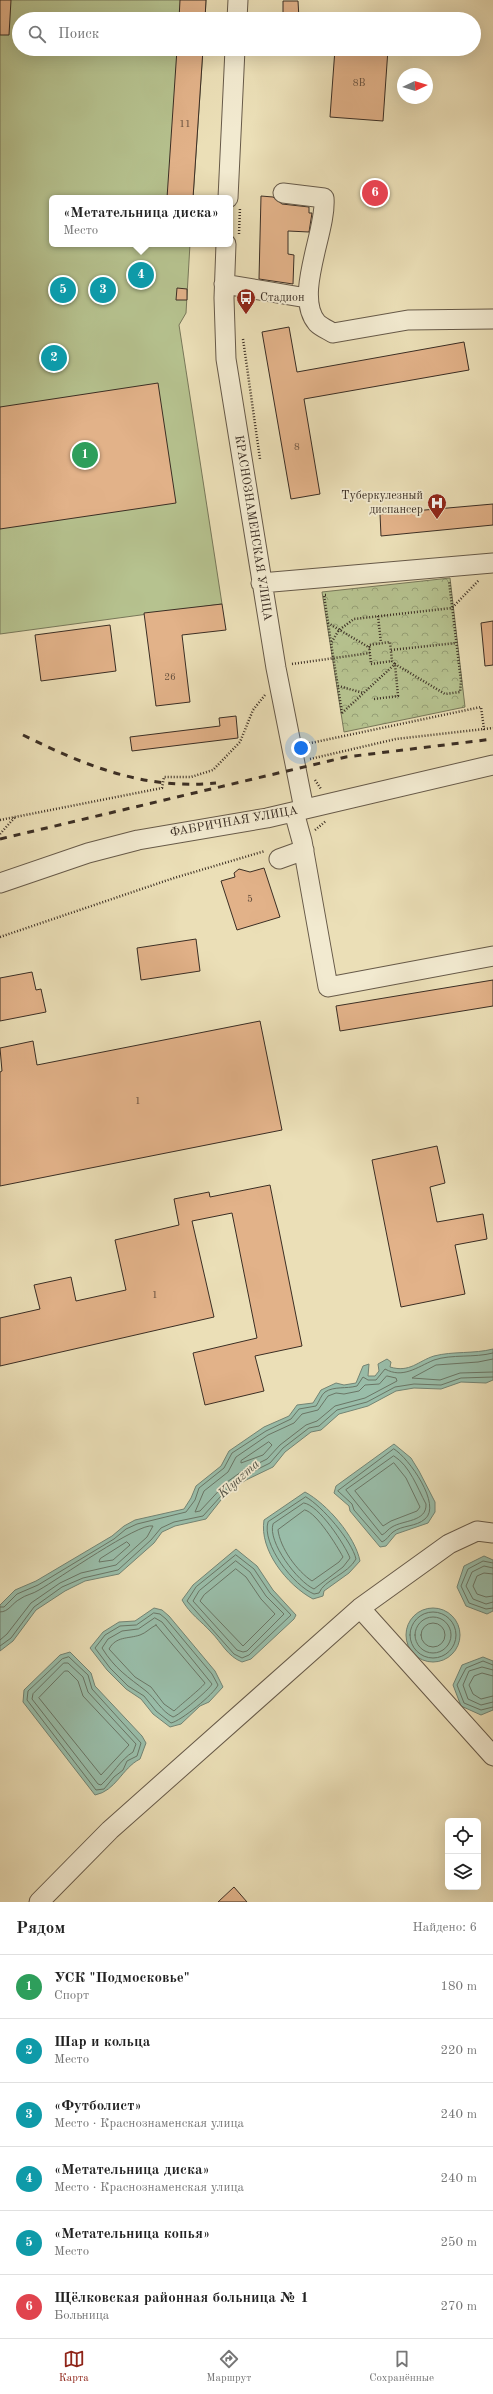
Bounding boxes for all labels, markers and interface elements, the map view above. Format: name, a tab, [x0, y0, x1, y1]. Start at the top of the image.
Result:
search box	[12, 12, 481, 56]
icon: search	[26, 23, 48, 45]
text: Поиск	[58, 27, 99, 42]
north arrow	[397, 68, 433, 104]
house number: 8В	[353, 78, 365, 88]
house number: 11	[179, 119, 191, 129]
pin: 6	[362, 178, 388, 208]
popup	[49, 195, 233, 247]
text: «Метательница диска»	[63, 206, 219, 221]
text: Место	[63, 224, 98, 237]
pin: 4	[128, 260, 154, 290]
pin: 5	[50, 275, 76, 305]
pin: 3	[90, 275, 116, 305]
bus stop icon: Стадион	[235, 287, 257, 315]
place label: Стадион	[260, 292, 305, 304]
pin: 2	[41, 343, 67, 373]
street label: КРАСНОЗНАМЕНСКАЯ УЛИЦА	[232, 434, 274, 622]
pin: 1	[72, 440, 98, 470]
house number: 8	[294, 442, 300, 452]
place label: Туберкулезный диспансер	[341, 490, 423, 516]
hospital icon: Туберкулезный диспансер	[426, 492, 448, 520]
house number: 26	[164, 672, 176, 682]
your location	[291, 738, 311, 758]
street label: ФАБРИЧНАЯ УЛИЦА	[169, 805, 299, 839]
house number: 5	[247, 894, 253, 904]
house number: 1	[135, 1096, 141, 1106]
house number: 1	[152, 1290, 158, 1300]
water label: Klyazma	[215, 1457, 262, 1501]
map controls	[445, 1818, 481, 1890]
button: locate	[445, 1818, 481, 1854]
button: layers	[445, 1854, 481, 1890]
text: Рядом	[16, 1920, 65, 1937]
text: Найдено: 6	[413, 1921, 477, 1934]
text: УСК "Подмосковье"	[54, 1971, 190, 1986]
text: 1	[25, 1980, 33, 1993]
text: 180 m	[440, 1980, 477, 1993]
text: Спорт	[54, 1989, 89, 2002]
text: Шар и кольца	[54, 2035, 150, 2050]
text: 2	[25, 2044, 33, 2057]
text: 220 m	[440, 2044, 477, 2057]
text: Место	[54, 2053, 89, 2066]
text: «Футболист»	[54, 2099, 142, 2114]
text: 3	[25, 2108, 33, 2121]
text: 240 m	[440, 2108, 477, 2121]
text: Место · Краснознаменская улица	[54, 2117, 244, 2130]
text: «Метательница диска»	[54, 2163, 210, 2178]
text: 4	[25, 2172, 33, 2185]
text: 240 m	[440, 2172, 477, 2185]
text: Место · Краснознаменская улица	[54, 2181, 244, 2194]
text: «Метательница копья»	[54, 2227, 210, 2242]
text: 5	[25, 2236, 33, 2249]
text: 250 m	[440, 2236, 477, 2249]
text: Место	[54, 2245, 89, 2258]
text: Щёлковская районная больница № 1	[54, 2291, 309, 2306]
text: 6	[25, 2300, 33, 2313]
text: 270 m	[440, 2300, 477, 2313]
text: Больница	[54, 2309, 109, 2322]
tab: Карта	[59, 2348, 89, 2386]
tab: Маршрут	[206, 2348, 252, 2386]
tab: Сохранённые	[369, 2348, 434, 2386]

